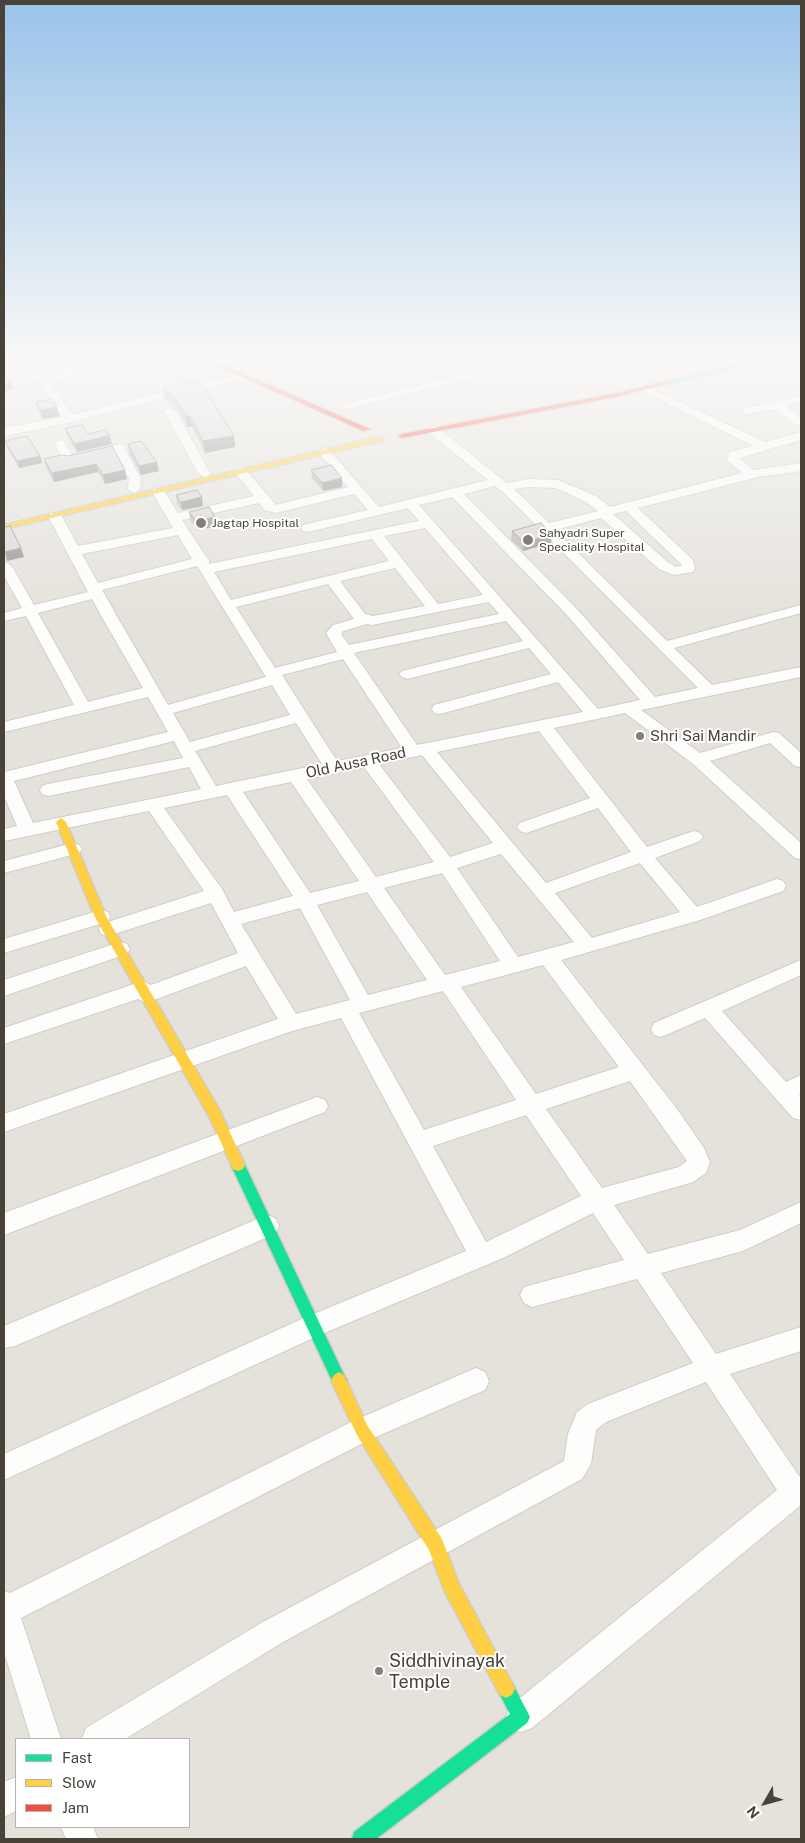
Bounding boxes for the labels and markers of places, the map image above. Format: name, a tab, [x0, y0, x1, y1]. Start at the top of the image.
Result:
marker: Jagtap Hospital	[194, 516, 208, 530]
place label: Jagtap Hospital	[212, 516, 299, 530]
place label: Sahyadri Super Speciality Hospital	[539, 526, 645, 554]
marker: Sahyadri Super Speciality Hospital	[521, 533, 535, 547]
place label: Shri Sai Mandir	[650, 727, 756, 745]
marker: Shri Sai Mandir	[634, 730, 646, 742]
place label: Siddhivinayak Temple	[389, 1650, 505, 1692]
marker: Siddhivinayak Temple	[373, 1665, 385, 1677]

